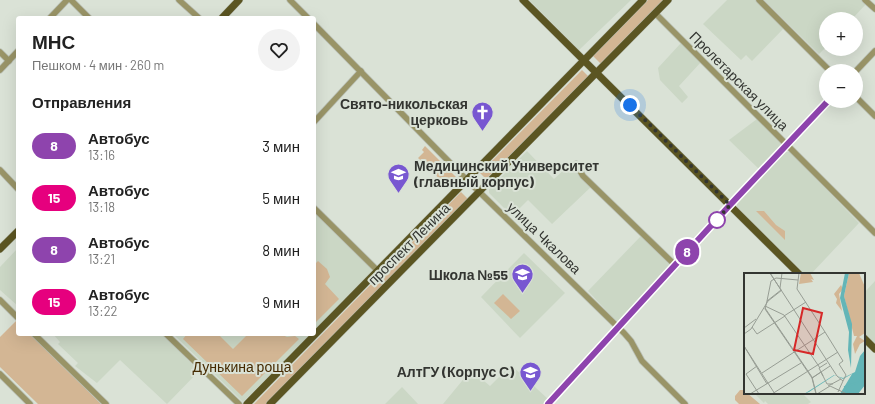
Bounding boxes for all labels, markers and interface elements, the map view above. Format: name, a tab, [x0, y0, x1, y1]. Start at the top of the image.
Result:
map controls	[819, 12, 863, 108]
button: +	[819, 12, 863, 56]
street label: Пролетарская улица	[686, 28, 792, 134]
button: heart	[258, 29, 300, 71]
text: МНС	[32, 30, 75, 53]
text: Пешком · 4 мин · 260 m	[32, 57, 164, 73]
button: −	[819, 64, 863, 108]
text: Отправления	[32, 93, 131, 111]
place label: Свято-никольская церковь	[340, 95, 468, 128]
your location	[620, 95, 640, 115]
church icon: Свято-никольская церковь	[470, 99, 496, 132]
text: Автобус	[88, 129, 150, 147]
text: 8	[50, 137, 58, 154]
text: 3 мин	[262, 137, 300, 155]
text: 13:16	[88, 147, 115, 163]
place label: Медицинский Университет (главный корпус)	[413, 157, 599, 190]
school or university icon: Медицинский Университет (главный корпус)	[385, 161, 411, 194]
text: Автобус	[88, 181, 150, 199]
text: 15	[48, 189, 60, 206]
text: 5 мин	[262, 189, 300, 207]
street label: улица Чкалова	[504, 198, 585, 277]
text: 13:18	[88, 199, 115, 215]
street label: проспект Ленина	[364, 199, 453, 288]
unlabelled marker	[708, 211, 726, 229]
text: Автобус	[88, 233, 150, 251]
line badge: 8	[674, 239, 700, 265]
text: 8	[50, 241, 58, 258]
text: 8 мин	[262, 241, 300, 259]
text: 8	[683, 243, 691, 260]
text: 13:21	[88, 251, 115, 267]
school or university icon: Школа №55	[510, 262, 536, 295]
place label: Школа №55	[429, 266, 508, 283]
inset map	[744, 273, 865, 394]
text: Автобус	[88, 285, 150, 303]
text: 15	[48, 293, 60, 310]
text: 9 мин	[262, 293, 300, 311]
text: 13:22	[88, 303, 118, 319]
park label: Дунькина роща	[193, 358, 292, 375]
school or university icon: АлтГУ (Корпус С)	[517, 359, 543, 392]
place label: АлтГУ (Корпус С)	[397, 363, 514, 380]

